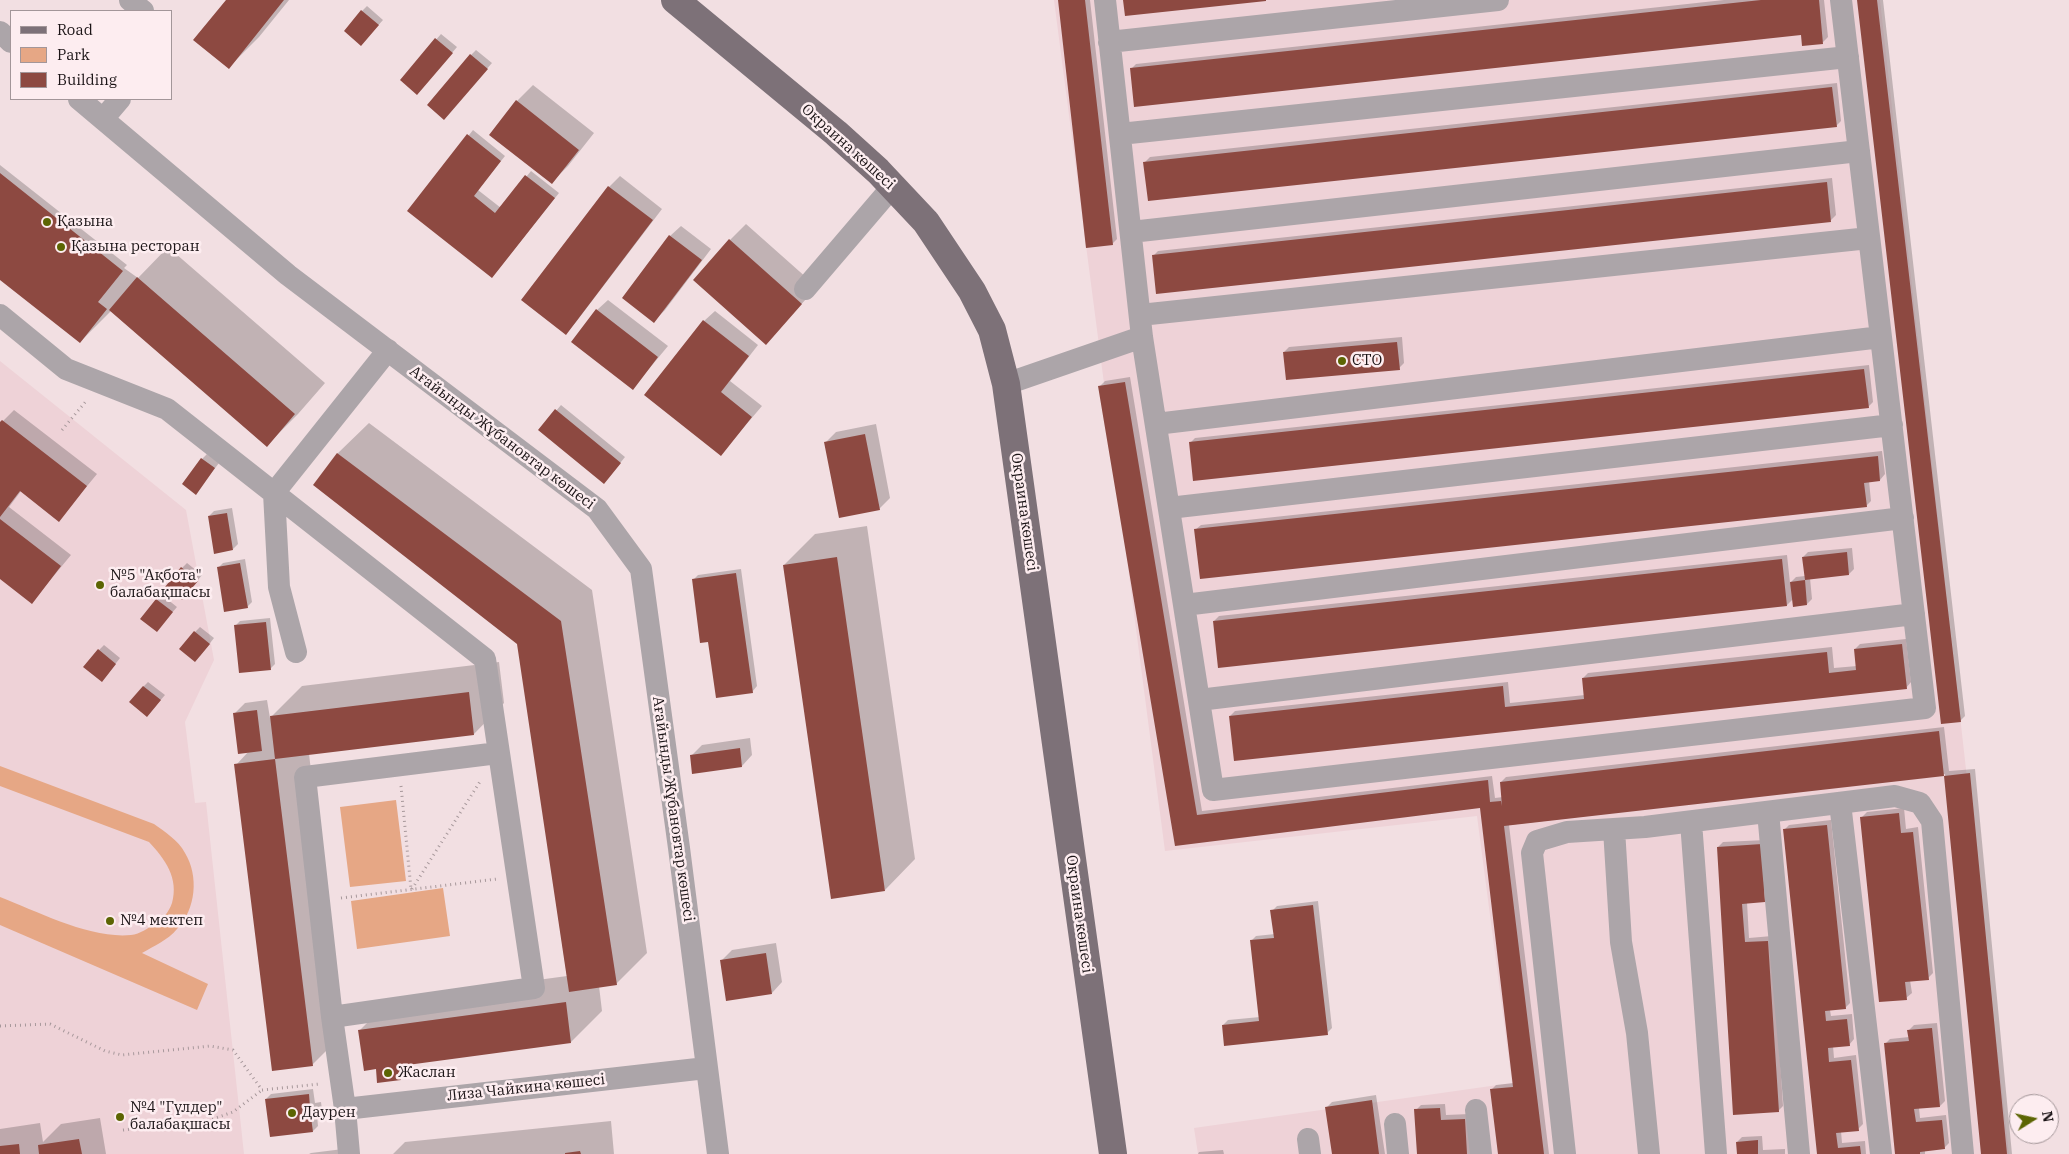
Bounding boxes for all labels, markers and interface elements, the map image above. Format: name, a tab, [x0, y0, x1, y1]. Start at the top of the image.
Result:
legend	[10, 10, 172, 100]
text: Road	[57, 20, 93, 39]
text: Park	[57, 45, 90, 64]
text: Building	[57, 70, 117, 89]
street label: Окраина көшесі	[798, 100, 898, 194]
place label: Қазына	[57, 213, 113, 231]
marker: Қазына	[41, 216, 53, 228]
place label: Қазына ресторан	[71, 238, 200, 256]
marker: Қазына ресторан	[55, 241, 67, 253]
place label: СТО	[1352, 352, 1382, 370]
marker: СТО	[1336, 355, 1348, 367]
street label: Ағайынды Жұбановтар көшесі	[406, 362, 598, 514]
street label: Окраина көшесі	[1007, 452, 1041, 572]
place label: №5 "Ақбота" балабақшасы	[110, 567, 211, 602]
marker: №5 "Ақбота" балабақшасы	[94, 579, 106, 591]
street label: Ағайынды Жұбановтар көшесі	[648, 695, 698, 923]
street label: Окраина көшесі	[1062, 854, 1096, 974]
place label: №4 мектеп	[120, 912, 203, 930]
marker: №4 мектеп	[104, 915, 116, 927]
place label: Жаслан	[398, 1064, 456, 1082]
marker: Жаслан	[382, 1067, 394, 1079]
street label: Лиза Чайкина көшесі	[446, 1071, 606, 1105]
north arrow	[2009, 1094, 2059, 1144]
place label: №4 "Гүлдер" балабақшасы	[130, 1099, 231, 1134]
place label: Даурен	[302, 1104, 356, 1122]
marker: Даурен	[286, 1107, 298, 1119]
text: N	[2038, 1110, 2058, 1124]
marker: №4 "Гүлдер" балабақшасы	[114, 1111, 126, 1123]

